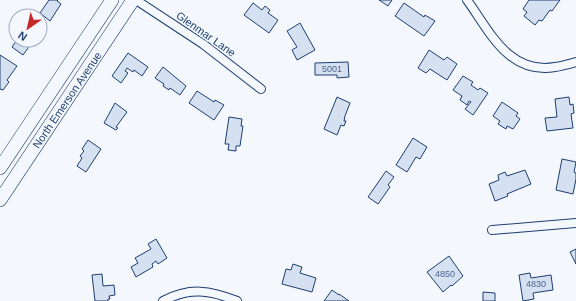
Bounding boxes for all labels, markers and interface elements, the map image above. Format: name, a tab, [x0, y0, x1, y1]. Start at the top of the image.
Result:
north arrow	[8, 8, 48, 48]
street label: Glenmar Lane	[174, 9, 238, 59]
text: N	[16, 29, 29, 43]
street label: North Emerson Avenue	[30, 50, 104, 150]
house number: 5001	[322, 64, 342, 74]
house number: 4850	[435, 269, 455, 279]
house number: 4830	[526, 279, 546, 289]

